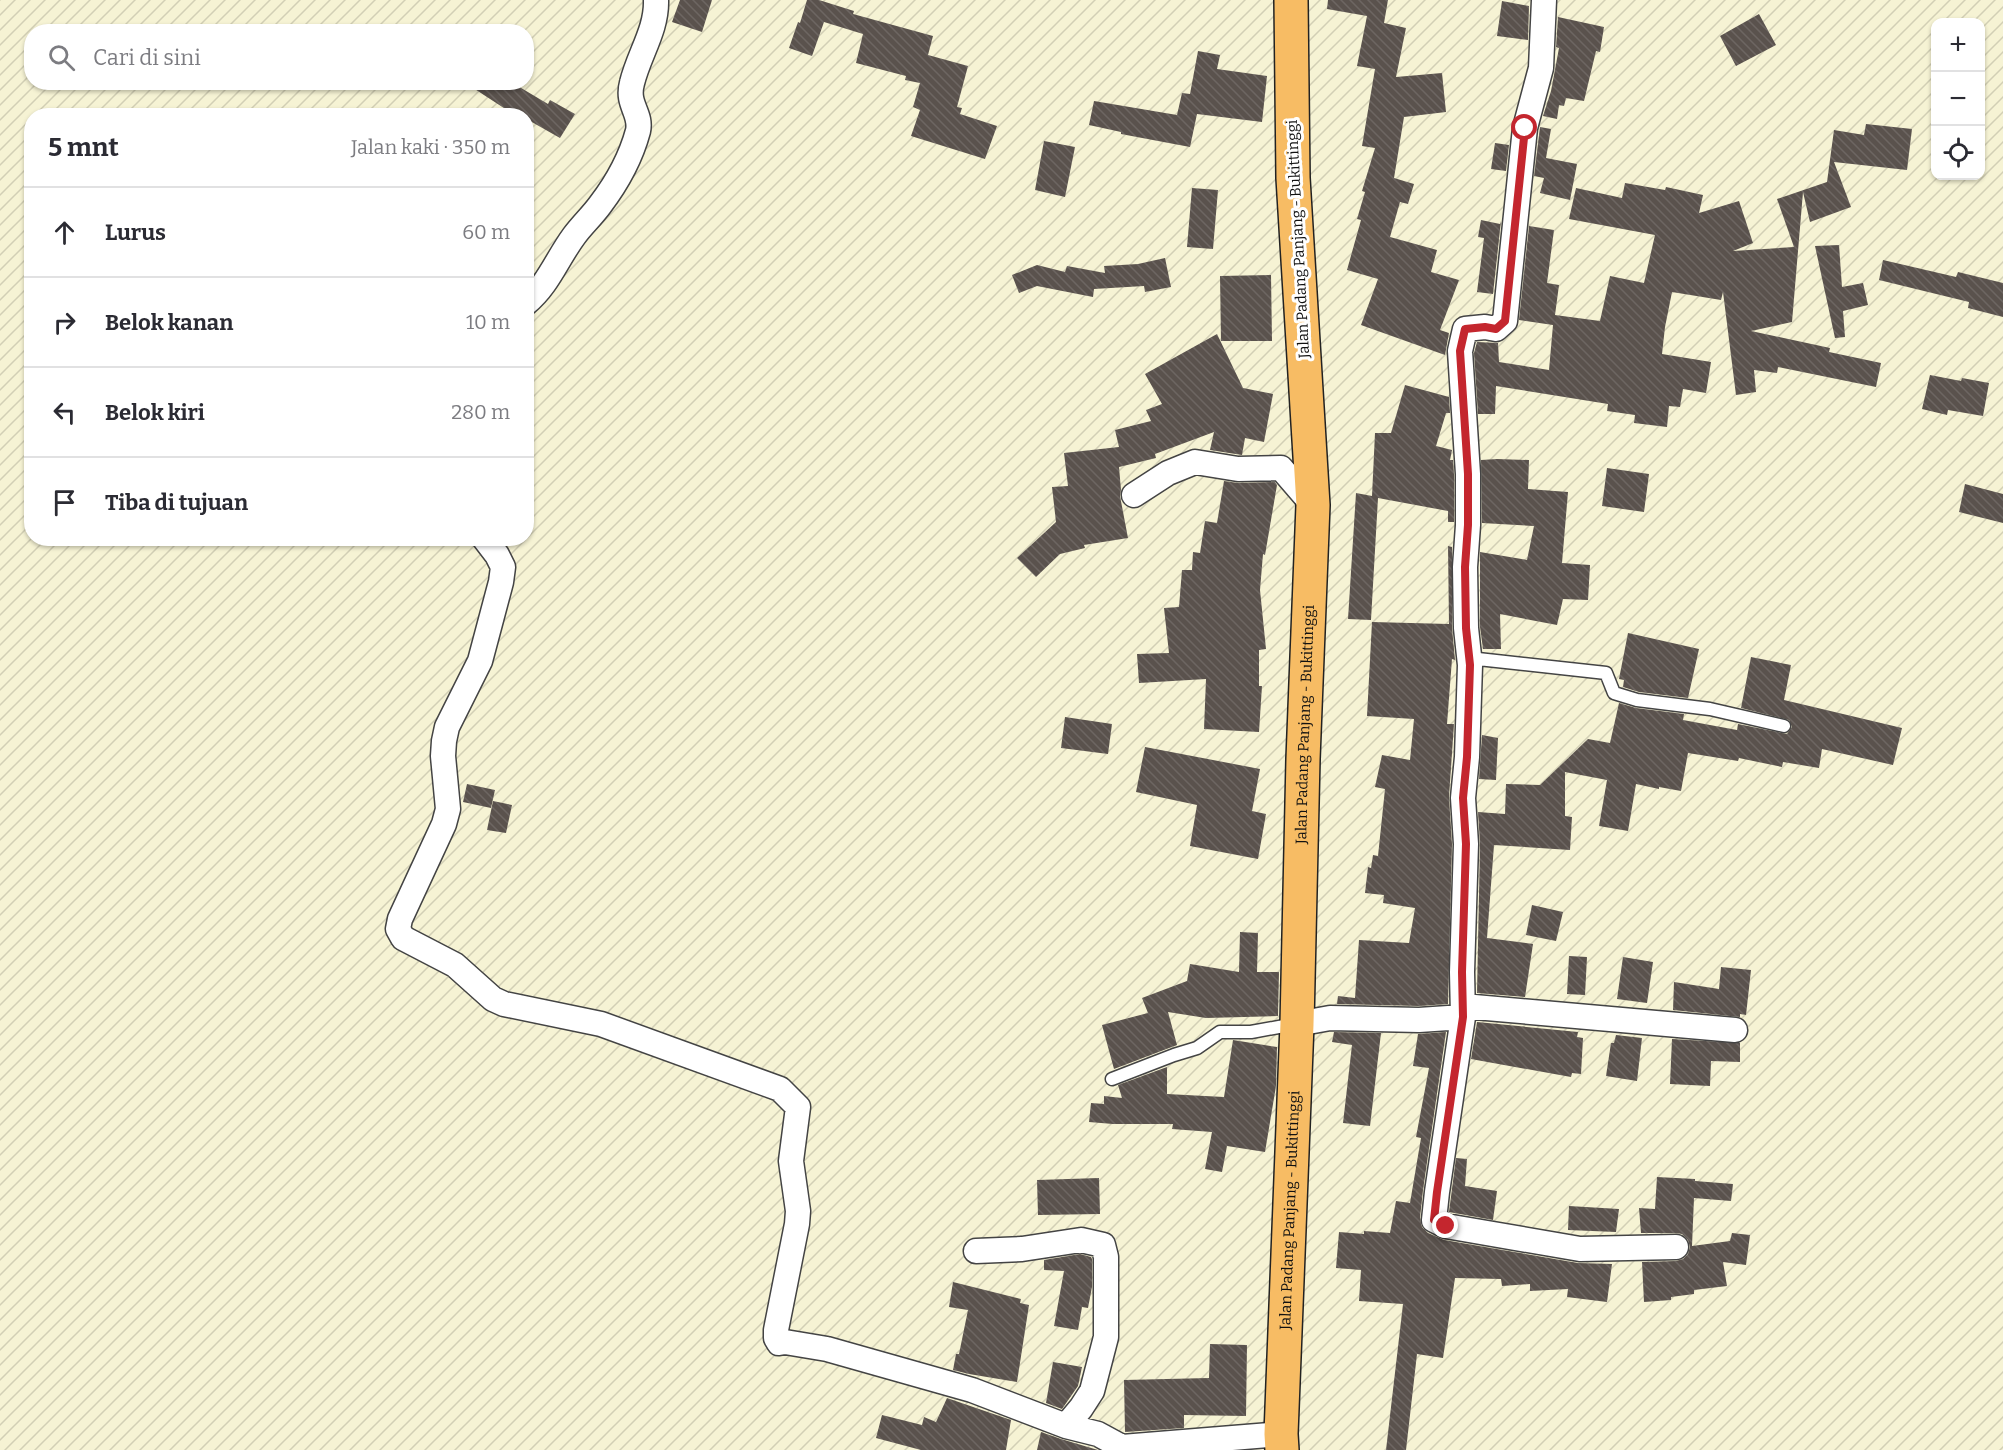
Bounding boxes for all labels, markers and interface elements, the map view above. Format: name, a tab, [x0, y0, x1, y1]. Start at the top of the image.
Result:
map controls	[1931, 18, 1985, 180]
button: +	[1931, 18, 1985, 72]
search box	[24, 24, 534, 90]
icon: search	[45, 41, 78, 74]
text: Cari di sini	[93, 44, 201, 71]
button: −	[1931, 72, 1985, 126]
route start	[1511, 114, 1537, 140]
street label: Jalan Padang Panjang - Bukittinggi	[1283, 119, 1313, 360]
button: locate	[1931, 126, 1985, 180]
text: 5 mnt	[48, 132, 119, 163]
text: Jalan kaki · 350 m	[351, 135, 510, 159]
icon: ahead	[48, 216, 81, 249]
text: Lurus	[105, 219, 166, 246]
text: 60 m	[462, 220, 510, 244]
icon: right	[48, 306, 81, 339]
text: Belok kanan	[105, 309, 233, 336]
text: 10 m	[466, 310, 510, 334]
icon: left	[48, 396, 81, 429]
text: Belok kiri	[105, 399, 205, 426]
text: 280 m	[451, 400, 510, 424]
icon: arrive	[48, 486, 81, 519]
text: Tiba di tujuan	[105, 489, 248, 516]
street label: Jalan Padang Panjang - Bukittinggi	[1292, 604, 1318, 845]
street label: Jalan Padang Panjang - Bukittinggi	[1276, 1090, 1303, 1331]
route end	[1432, 1212, 1458, 1238]

